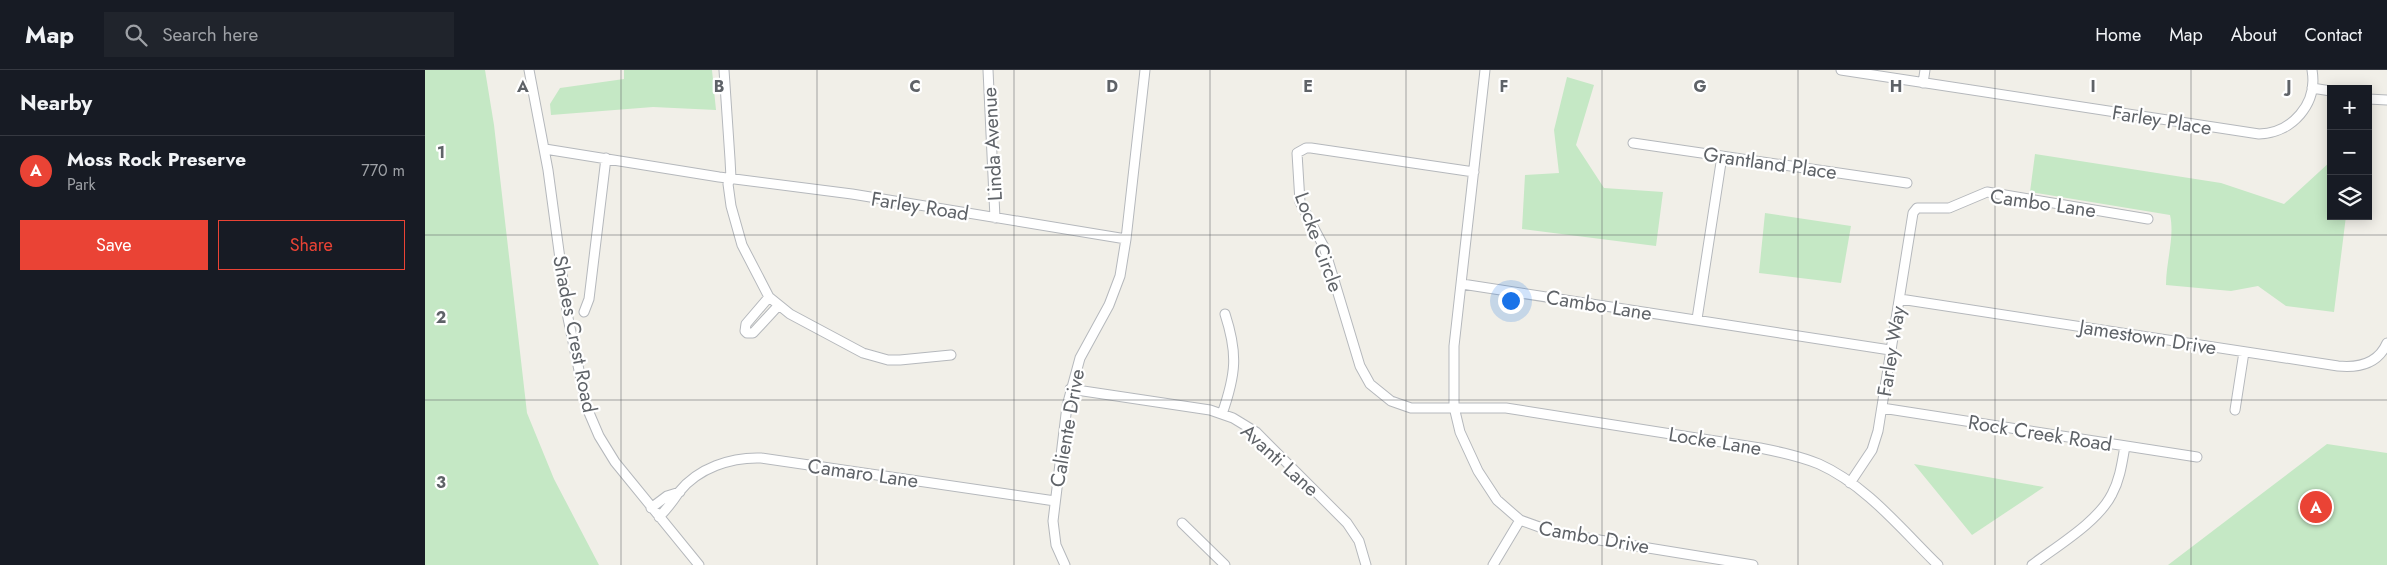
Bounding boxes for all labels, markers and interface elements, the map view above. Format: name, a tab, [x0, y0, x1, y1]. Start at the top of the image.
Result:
search box	[104, 12, 454, 57]
text: Map	[25, 17, 74, 52]
icon: search	[122, 21, 150, 49]
text: Search here	[162, 21, 258, 48]
text: Home	[2095, 22, 2141, 48]
text: Map	[2169, 22, 2203, 48]
text: About	[2231, 22, 2276, 48]
text: Contact	[2304, 22, 2362, 48]
text: A	[516, 75, 529, 98]
text: B	[714, 75, 724, 98]
text: C	[909, 75, 921, 98]
text: D	[1106, 75, 1118, 98]
text: E	[1303, 75, 1313, 98]
text: F	[1500, 75, 1508, 98]
text: G	[1693, 75, 1707, 98]
text: H	[1890, 75, 1902, 98]
text: I	[2090, 75, 2096, 98]
text: J	[2283, 75, 2292, 98]
map controls	[2327, 85, 2372, 220]
button: +	[2327, 85, 2372, 130]
street label: Linda Avenue	[975, 86, 1010, 202]
text: Nearby	[20, 88, 92, 118]
street label: Farley Place	[2110, 98, 2214, 143]
button: −	[2327, 130, 2372, 175]
street label: Grantland Place	[1701, 140, 1839, 187]
text: 1	[437, 141, 445, 164]
text: Moss Rock Preserve	[67, 146, 246, 173]
text: A	[30, 159, 42, 182]
text: 770 m	[361, 159, 405, 182]
text: Park	[67, 173, 96, 196]
button: layers	[2327, 175, 2372, 220]
street label: Cambo Lane	[1988, 182, 2098, 225]
street label: Farley Road	[869, 184, 971, 229]
street label: Locke Circle	[1287, 188, 1350, 296]
button: Save	[20, 220, 208, 270]
button: Share	[218, 220, 405, 270]
street label: Shades Crest Road	[545, 253, 604, 415]
street label: Cambo Lane	[1544, 283, 1654, 328]
your location	[1498, 288, 1524, 314]
street label: Farley Way	[1870, 303, 1913, 398]
text: 2	[436, 306, 446, 329]
street label: Jamestown Drive	[2074, 312, 2219, 363]
street label: Caliente Drive	[1043, 367, 1092, 489]
street label: Rock Creek Road	[1966, 408, 2114, 459]
street label: Avanti Lane	[1234, 417, 1325, 503]
street label: Locke Lane	[1666, 420, 1763, 463]
street label: Camaro Lane	[806, 451, 920, 496]
text: 3	[436, 471, 446, 494]
pin: A	[2300, 488, 2332, 526]
street label: Cambo Drive	[1536, 514, 1651, 561]

